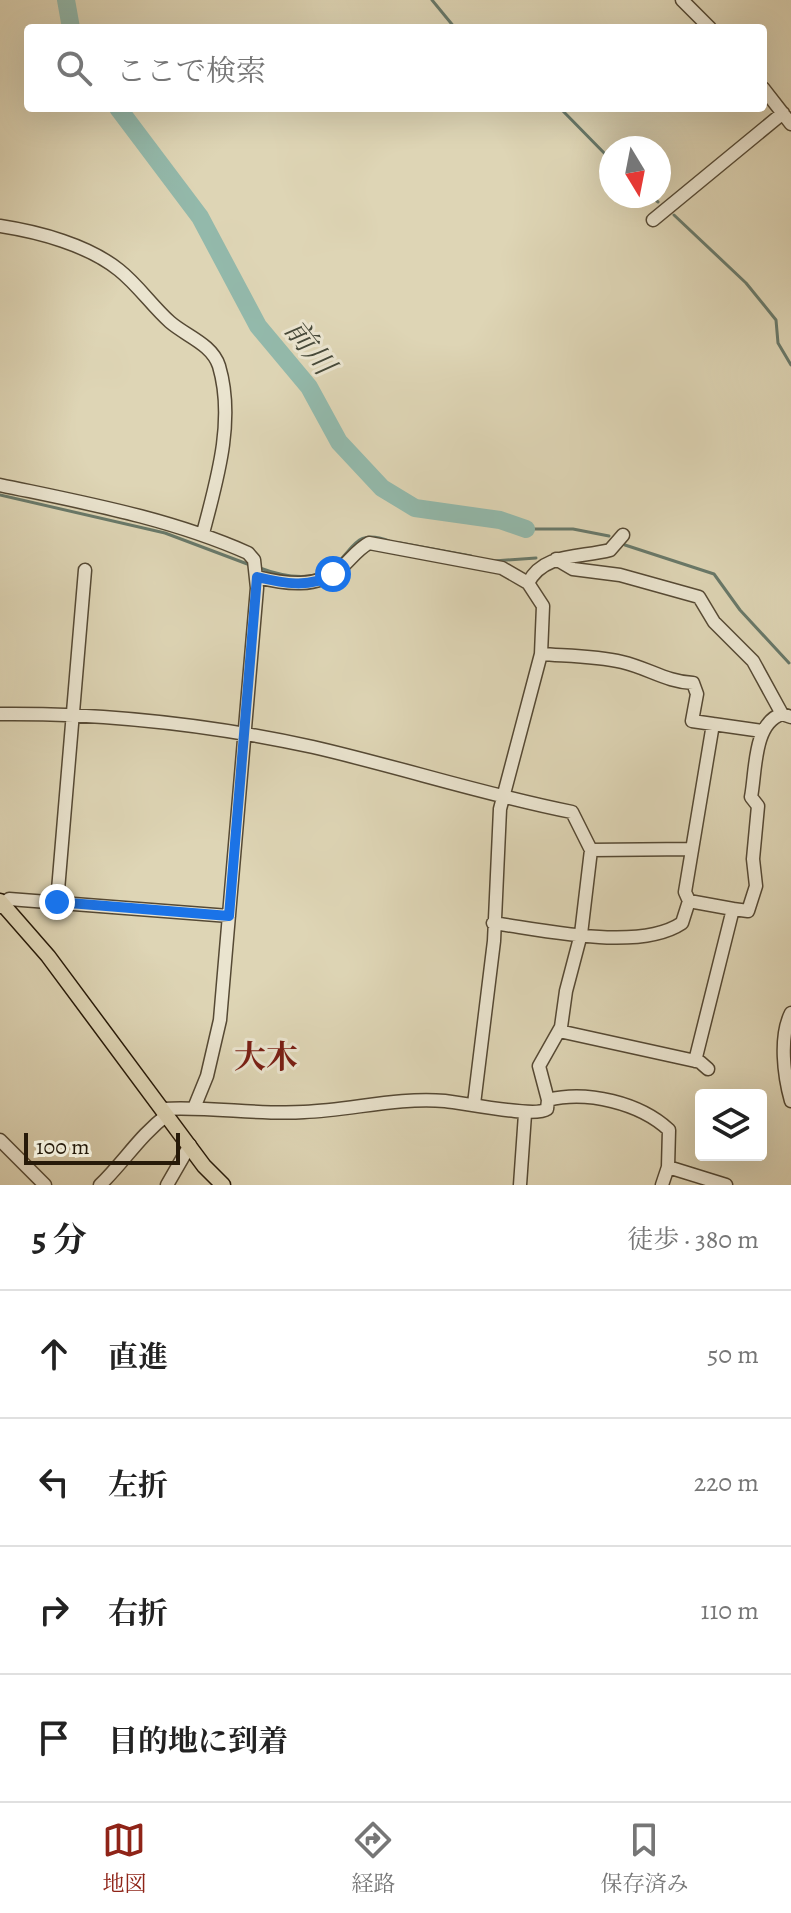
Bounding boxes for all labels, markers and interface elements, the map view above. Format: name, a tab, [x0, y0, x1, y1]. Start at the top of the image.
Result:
search box	[24, 24, 767, 112]
icon: search	[52, 46, 96, 90]
text: ここで検索	[116, 51, 266, 91]
north arrow	[599, 136, 671, 208]
water label: 前川	[276, 311, 346, 385]
route start	[315, 556, 351, 592]
route end	[39, 884, 75, 920]
district label: 大木	[234, 1035, 298, 1079]
map controls	[695, 1089, 767, 1161]
button: layers	[695, 1089, 767, 1161]
scale bar	[24, 1129, 180, 1165]
text: 100 m	[36, 1132, 90, 1162]
text: 5 分	[32, 1216, 86, 1263]
text: 徒歩 · 380 m	[627, 1222, 759, 1257]
icon: ahead	[32, 1332, 76, 1376]
text: 直進	[108, 1337, 168, 1377]
text: 50 m	[707, 1337, 759, 1372]
icon: left	[32, 1460, 76, 1504]
text: 左折	[108, 1465, 168, 1505]
text: 220 m	[694, 1465, 759, 1500]
icon: right	[32, 1588, 76, 1632]
text: 右折	[108, 1593, 168, 1633]
text: 110 m	[701, 1593, 759, 1628]
icon: arrive	[32, 1716, 76, 1760]
text: 目的地に到着	[108, 1721, 288, 1761]
tab: 地図	[102, 1818, 147, 1899]
tab: 経路	[351, 1818, 396, 1899]
tab: 保存済み	[600, 1818, 689, 1899]

